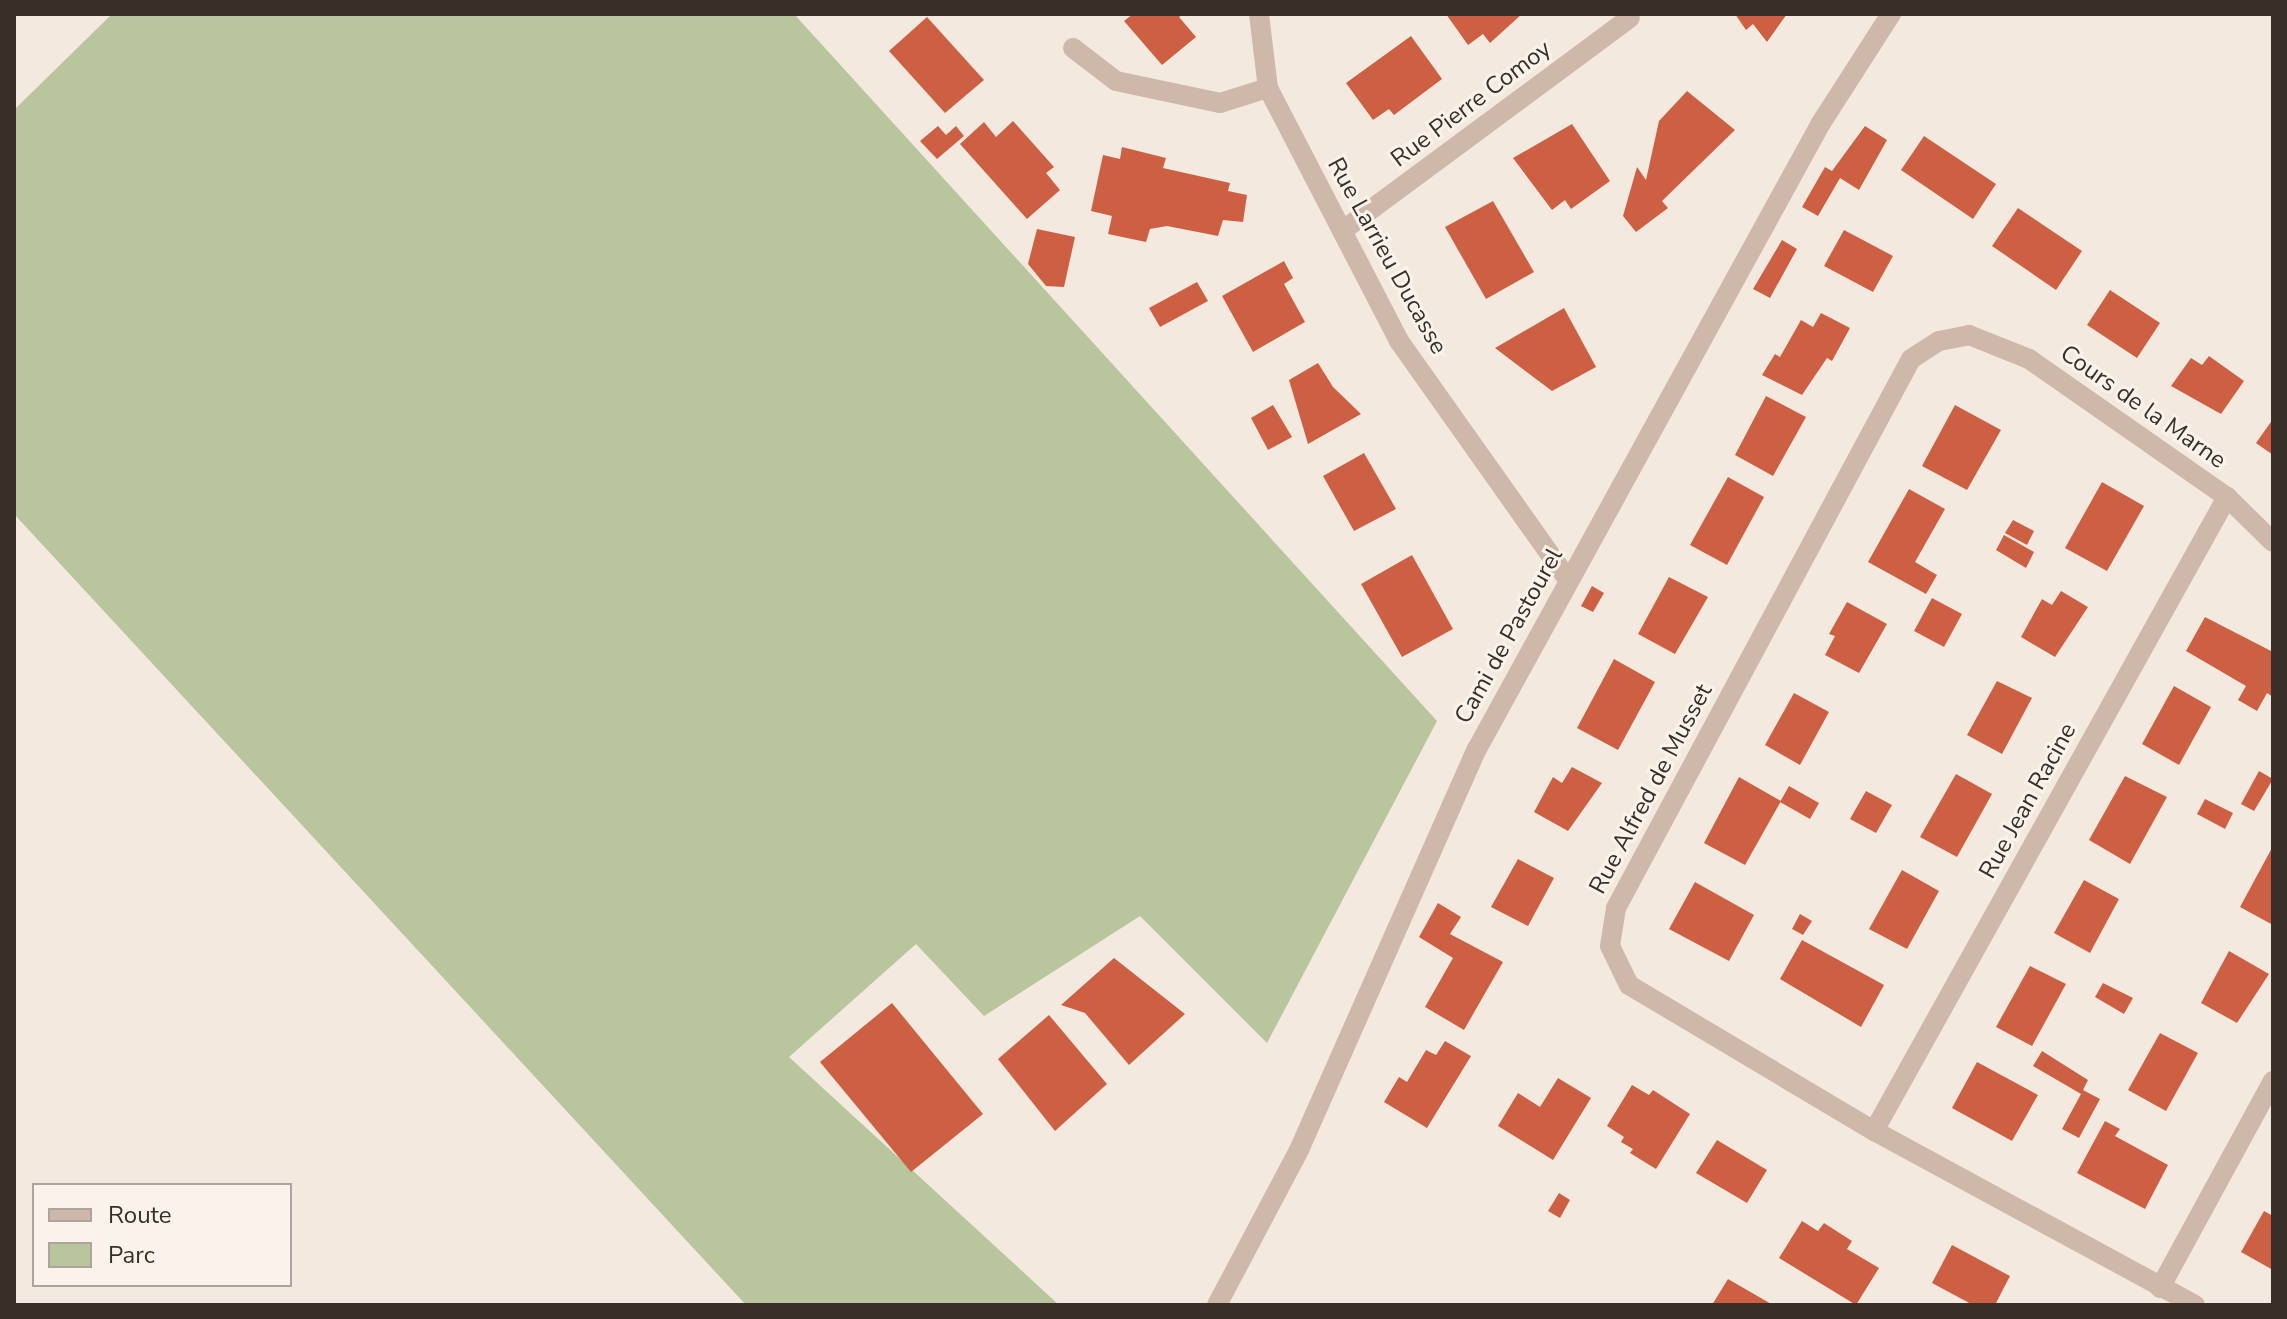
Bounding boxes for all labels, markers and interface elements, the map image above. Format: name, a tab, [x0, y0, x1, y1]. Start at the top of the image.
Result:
street label: Rue Pierre Comoy	[1385, 35, 1557, 173]
street label: Rue Larrieu Ducasse	[1321, 153, 1453, 359]
street label: Cours de la Marne	[2055, 339, 2231, 475]
street label: Cami de Pastourel	[1449, 543, 1569, 729]
street label: Rue Alfred de Musset	[1583, 679, 1719, 899]
street label: Rue Jean Racine	[1973, 718, 2083, 884]
legend	[32, 1183, 292, 1287]
text: Route	[108, 1199, 172, 1231]
text: Parc	[108, 1239, 155, 1271]

